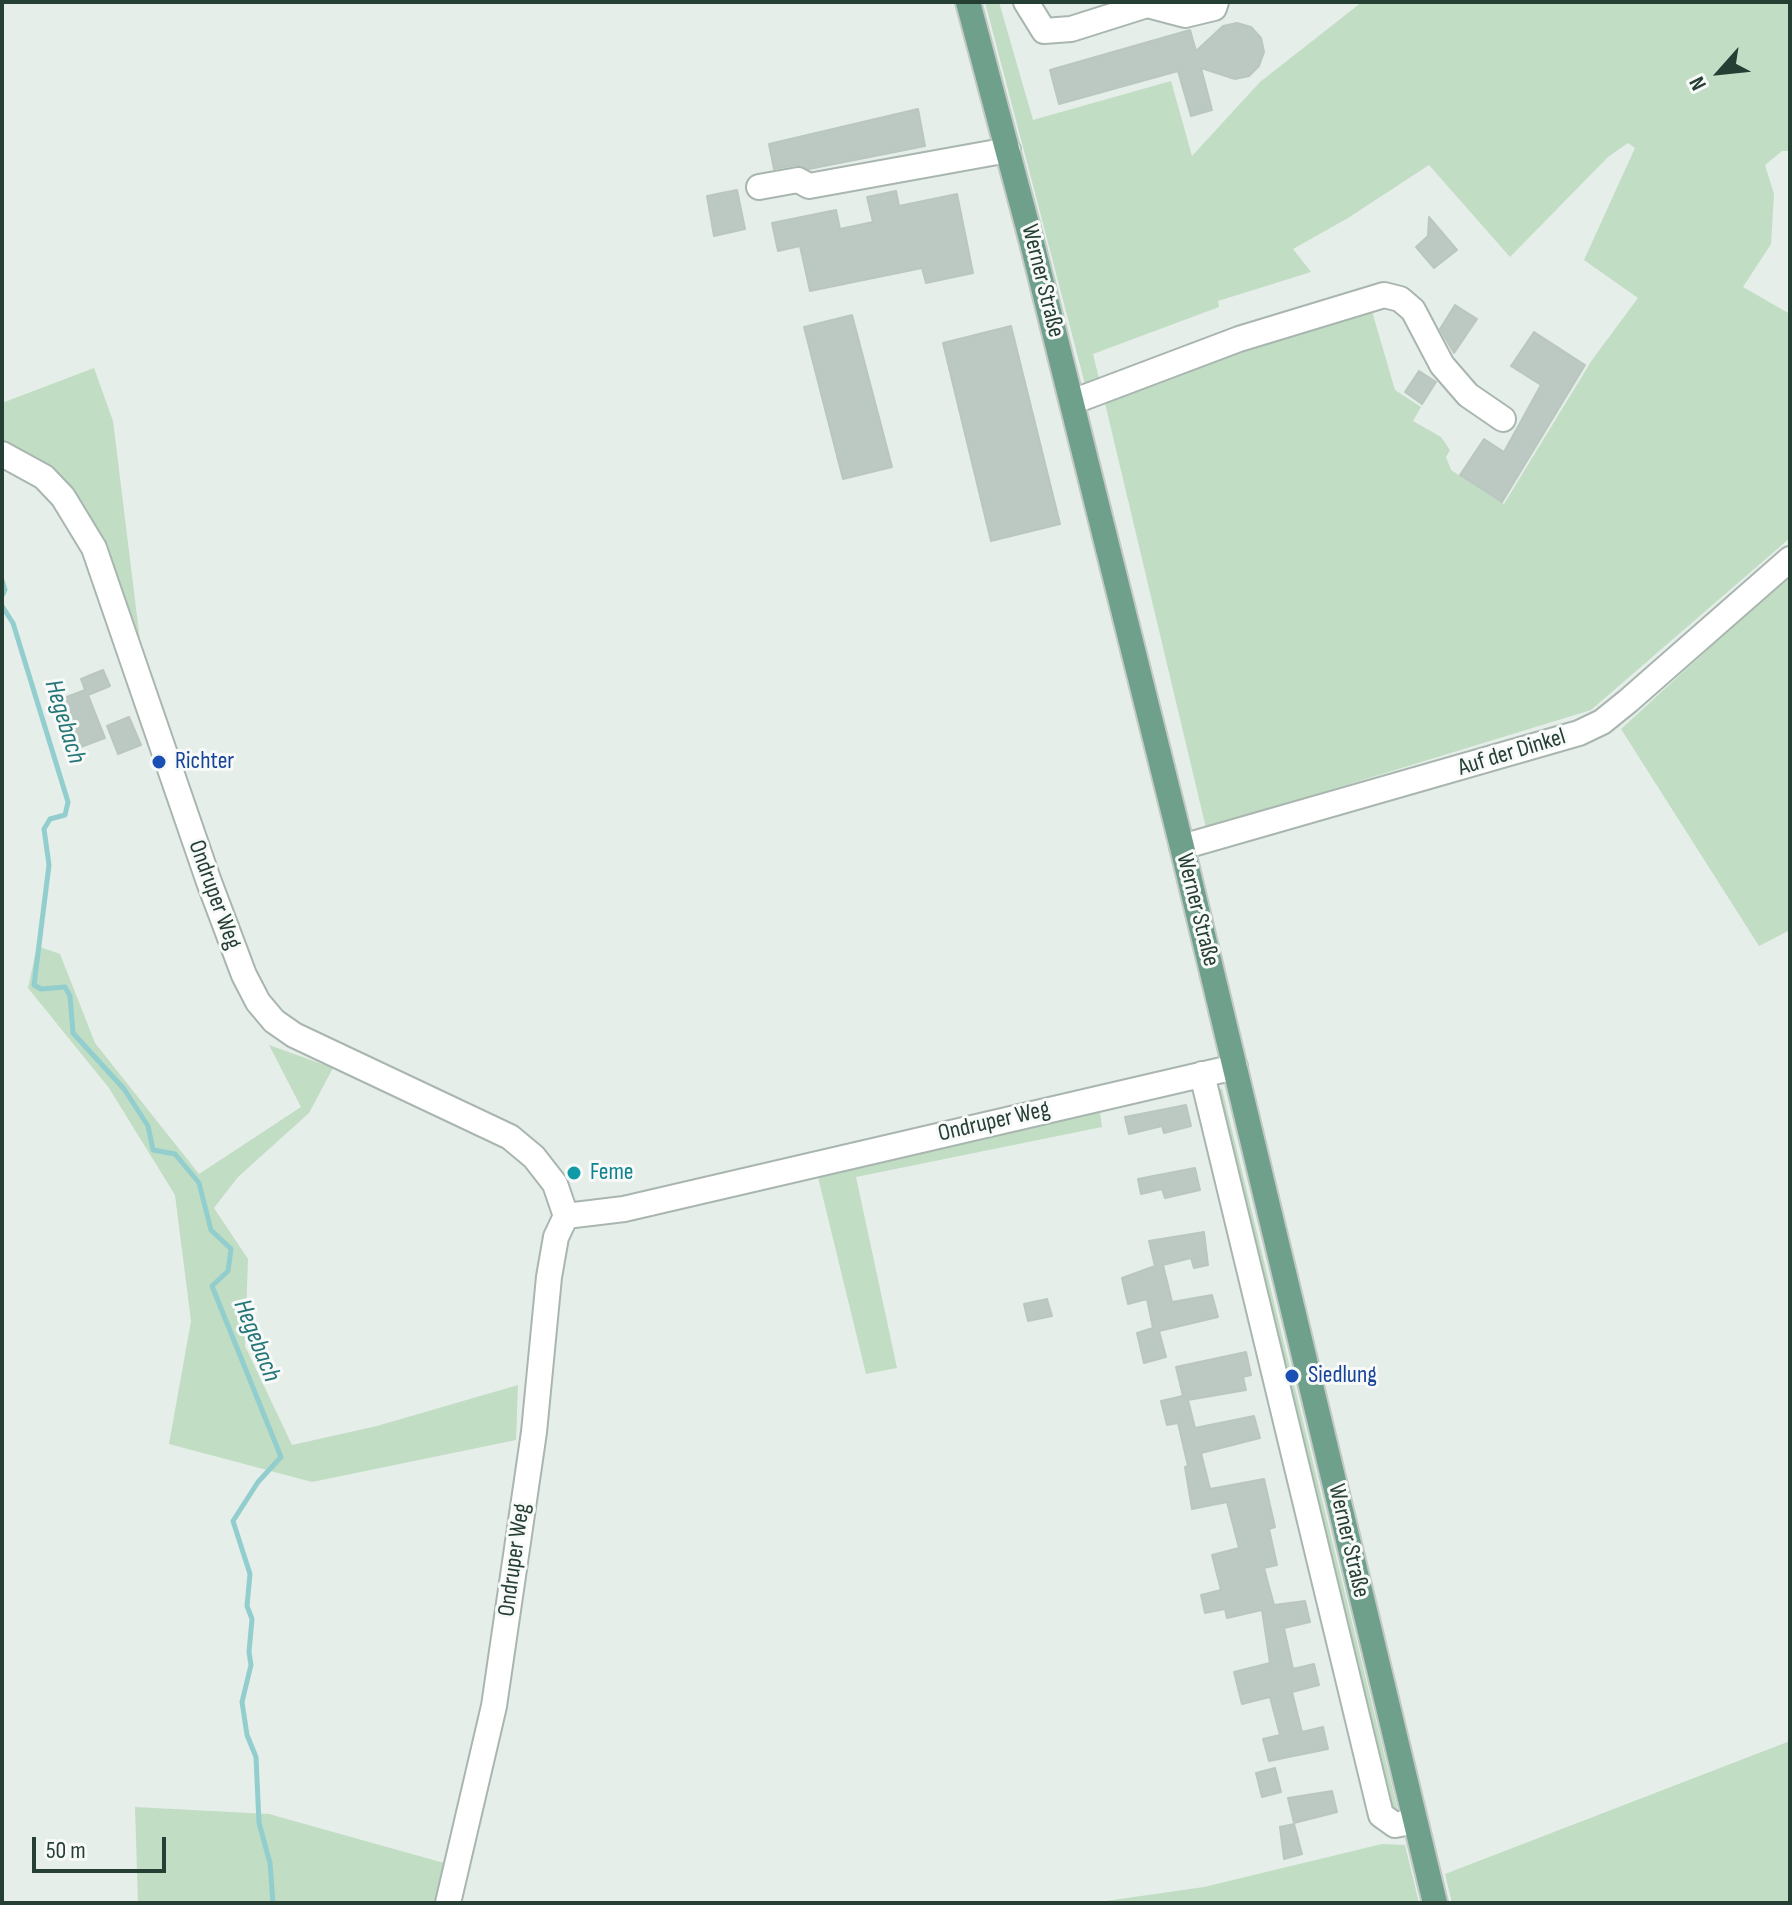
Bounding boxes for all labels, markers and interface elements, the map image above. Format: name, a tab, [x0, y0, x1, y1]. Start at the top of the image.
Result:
north arrow	[1680, 32, 1760, 112]
text: N	[1683, 72, 1713, 94]
street label: Werner Straße	[1014, 222, 1070, 340]
water label: Hegebach	[37, 676, 91, 768]
street label: Auf der Dinkel	[1455, 723, 1569, 783]
place label: Richter	[175, 748, 234, 776]
marker: Richter	[150, 753, 168, 771]
street label: Ondruper Weg	[181, 837, 247, 953]
street label: Werner Straße	[1169, 851, 1225, 969]
street label: Ondruper Weg	[935, 1095, 1053, 1149]
place label: Feme	[590, 1159, 633, 1187]
marker: Feme	[565, 1164, 583, 1182]
water label: Hegebach	[225, 1295, 287, 1387]
place label: Siedlung	[1308, 1362, 1377, 1390]
marker: Siedlung	[1283, 1367, 1301, 1385]
street label: Werner Straße	[1321, 1482, 1375, 1600]
street label: Ondruper Weg	[493, 1502, 537, 1618]
scale bar	[36, 1821, 170, 1871]
text: 50 m	[46, 1836, 86, 1865]

